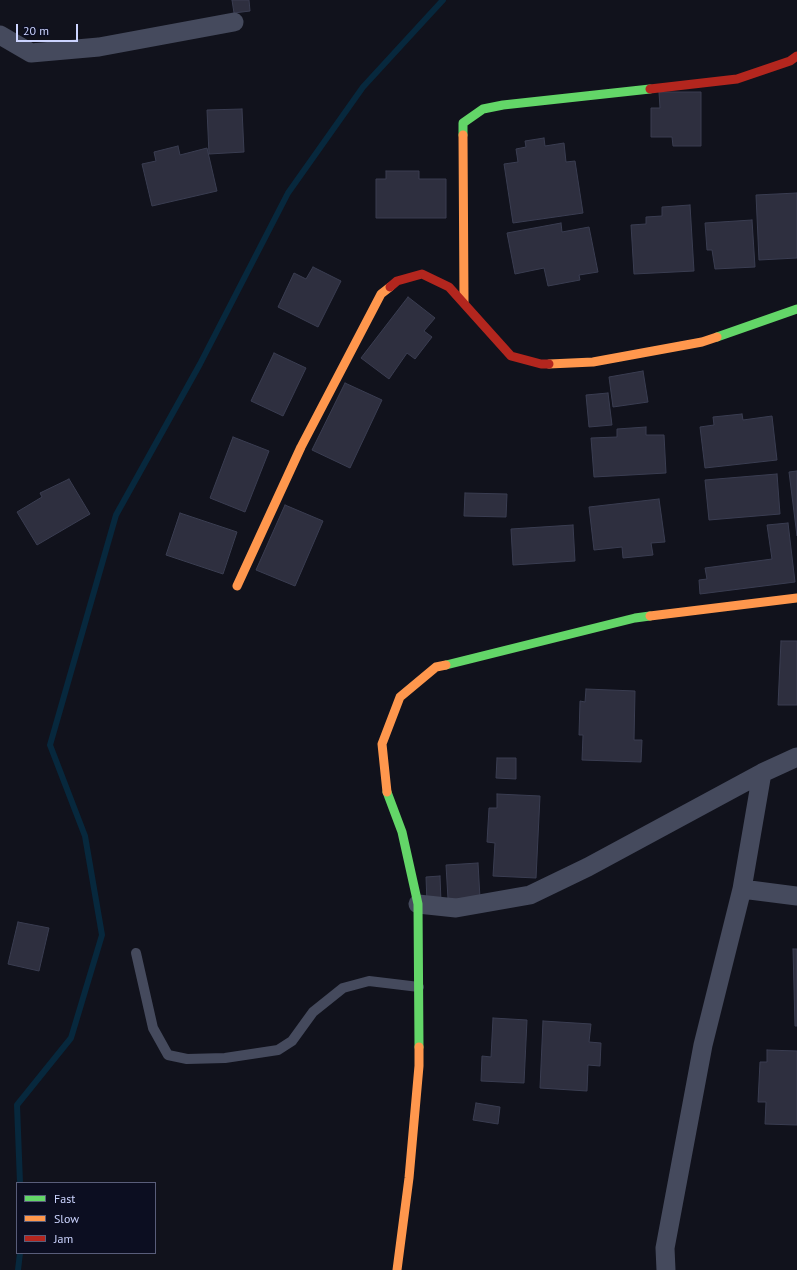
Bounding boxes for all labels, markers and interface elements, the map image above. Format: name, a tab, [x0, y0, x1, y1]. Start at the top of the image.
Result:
scale bar	[18, 16, 80, 42]
text: 20 m	[23, 23, 49, 38]
legend	[16, 1182, 156, 1254]
text: Fast	[54, 1191, 75, 1206]
text: Slow	[54, 1211, 79, 1226]
text: Jam	[54, 1231, 73, 1246]

